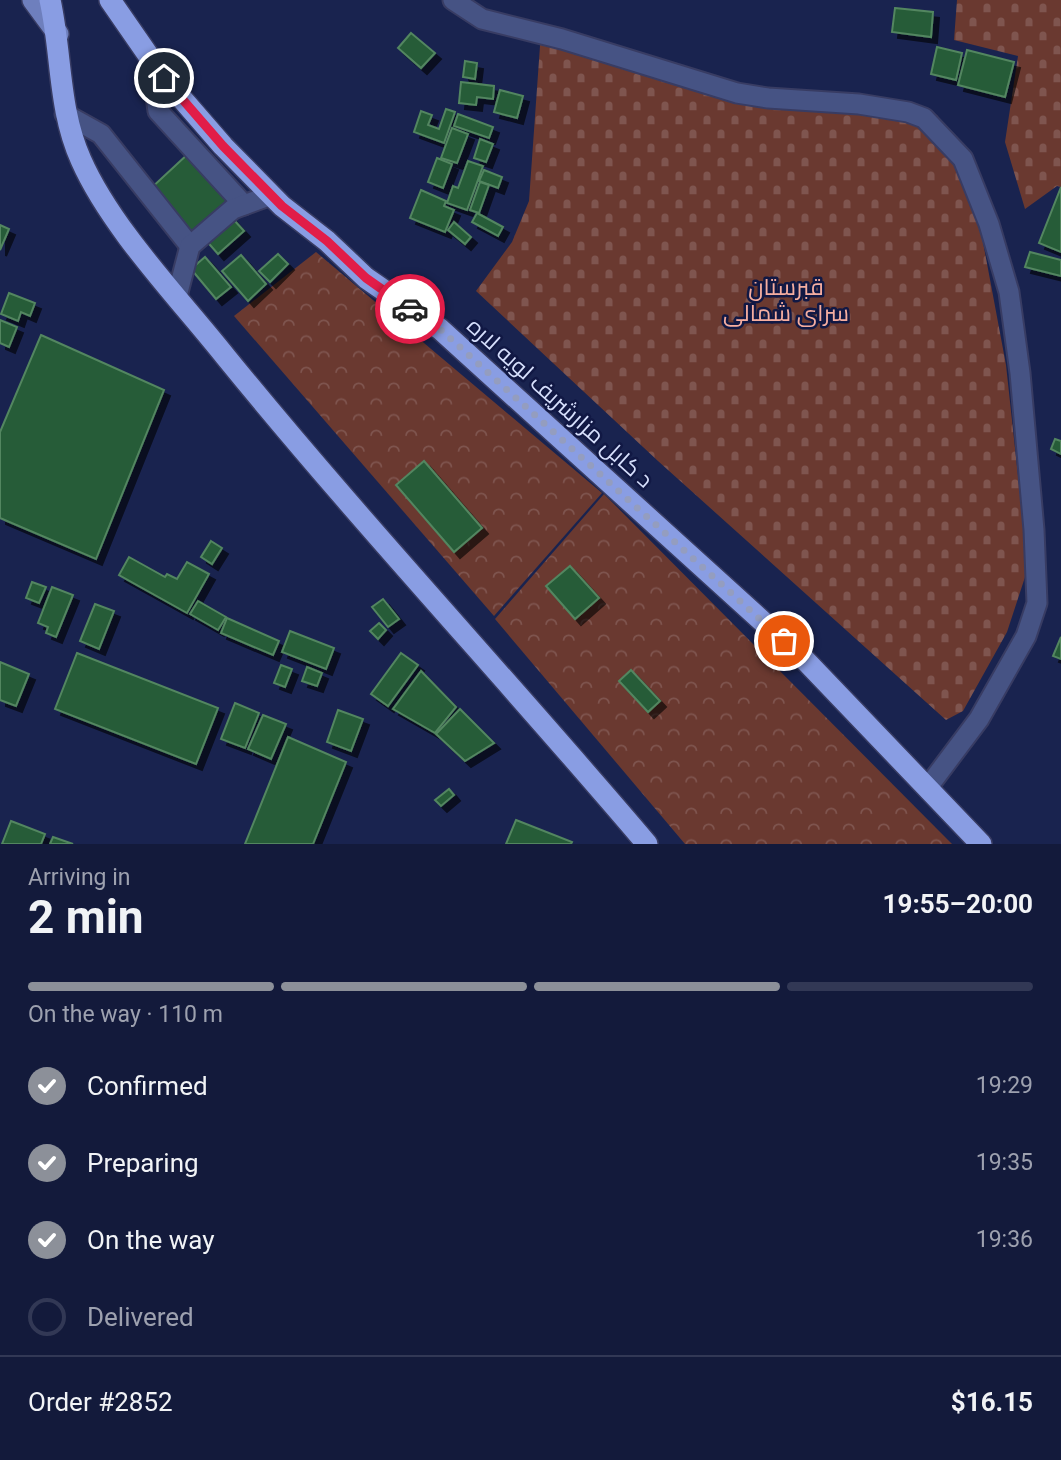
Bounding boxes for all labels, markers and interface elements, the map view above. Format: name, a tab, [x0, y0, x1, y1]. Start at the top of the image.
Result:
pin	[134, 48, 194, 108]
icon: home	[145, 59, 183, 97]
courier	[375, 274, 445, 344]
park label: قبرستان سرای شمالی	[723, 274, 849, 327]
icon: car	[391, 290, 429, 328]
street label: د کابل مزارشریف لویه لاره	[462, 313, 658, 493]
pin	[754, 611, 814, 671]
icon: bag	[765, 622, 803, 660]
text: Arriving in	[28, 864, 131, 891]
text: 19:55–20:00	[883, 889, 1033, 919]
text: 2 min	[28, 890, 144, 944]
text: On the way · 110 m	[28, 1001, 223, 1028]
icon: check	[28, 1067, 66, 1105]
text: Confirmed	[87, 1071, 208, 1101]
text: 19:29	[976, 1072, 1033, 1099]
icon: check	[28, 1144, 66, 1182]
text: Preparing	[87, 1148, 199, 1178]
text: 19:35	[976, 1149, 1033, 1176]
icon: check	[28, 1221, 66, 1259]
text: On the way	[87, 1225, 215, 1255]
text: 19:36	[976, 1226, 1033, 1253]
text: Delivered	[87, 1302, 194, 1332]
text: Order #2852	[28, 1387, 173, 1417]
text: $16.15	[951, 1387, 1033, 1417]

